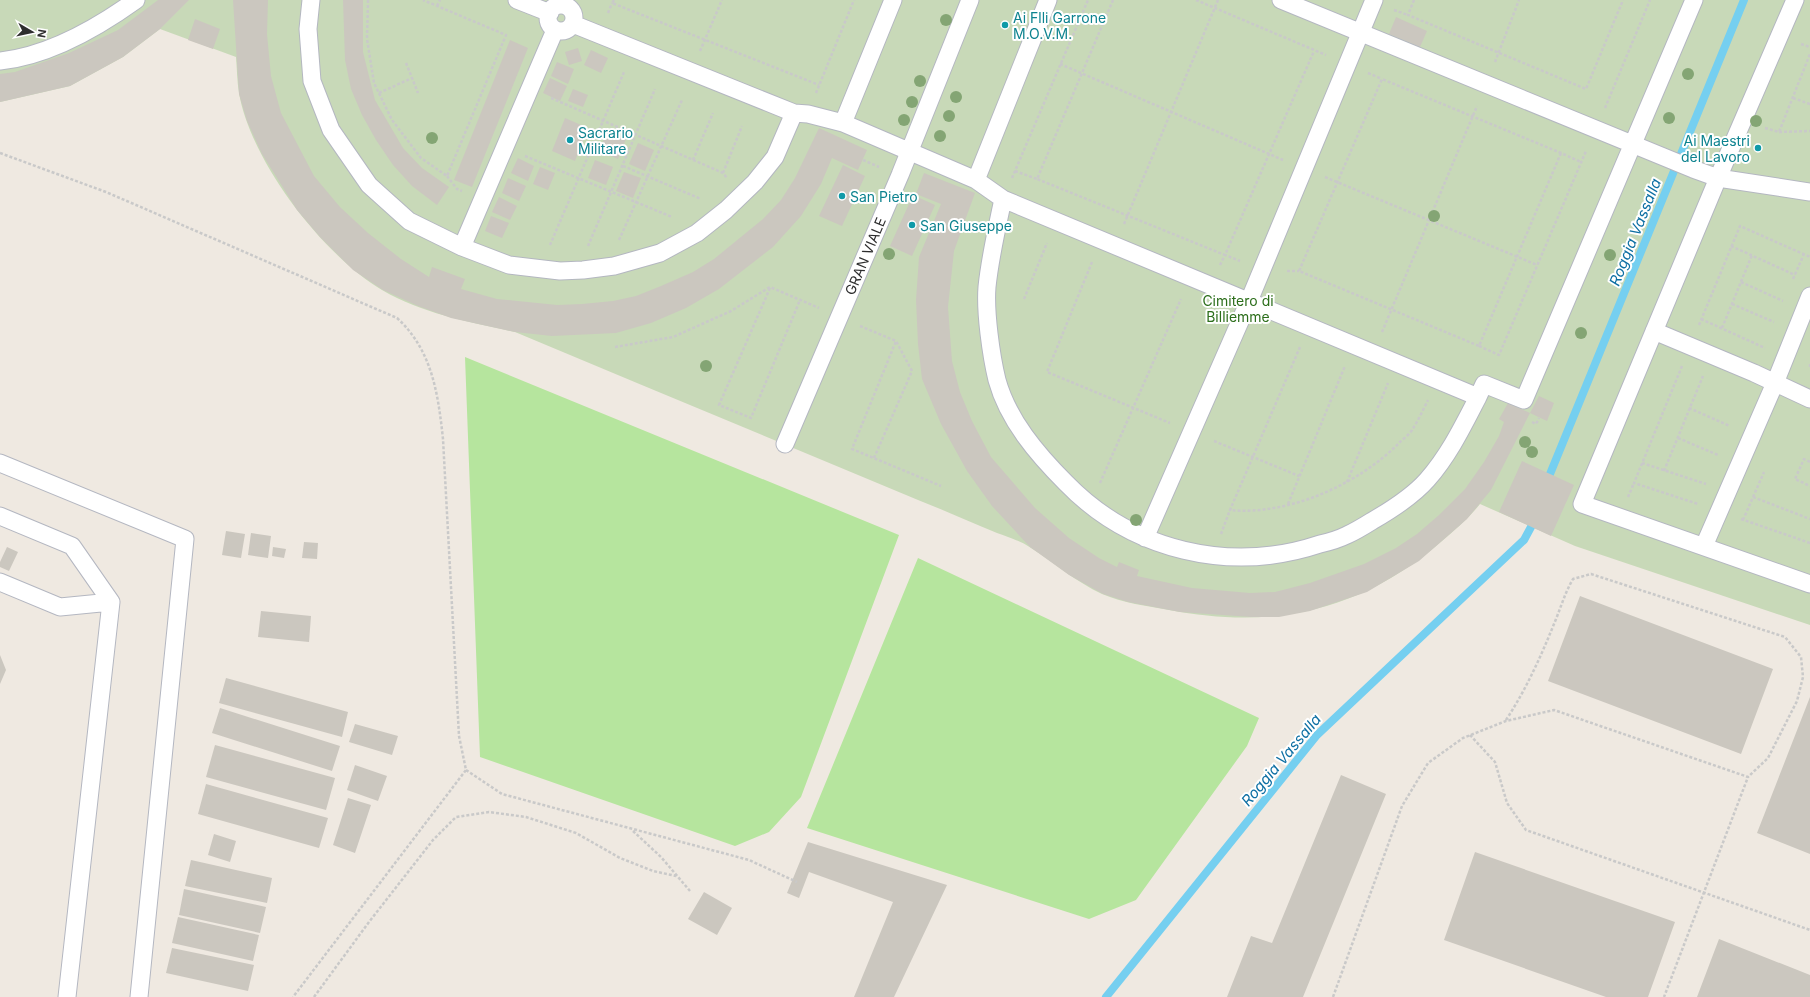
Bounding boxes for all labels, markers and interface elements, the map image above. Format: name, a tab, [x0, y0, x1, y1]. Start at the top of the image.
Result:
place label: Ai Flli Garrone M.O.V.M.	[1013, 9, 1106, 42]
north arrow	[12, 12, 52, 52]
marker: Ai Flli Garrone M.O.V.M.	[1000, 20, 1010, 30]
text: N	[34, 28, 49, 39]
place label: Sacrario Militare	[578, 124, 633, 157]
place label: Ai Maestri del Lavoro	[1681, 132, 1750, 165]
marker: Sacrario Militare	[565, 135, 575, 145]
marker: Ai Maestri del Lavoro	[1753, 143, 1763, 153]
water label: Roggia Vassalla	[1605, 175, 1665, 289]
place label: San Pietro	[850, 188, 918, 205]
marker: San Pietro	[837, 191, 847, 201]
street label: GRAN VIALE	[841, 214, 889, 298]
place label: San Giuseppe	[920, 217, 1012, 234]
marker: San Giuseppe	[907, 220, 917, 230]
park label: Cimitero di Billiemme	[1202, 292, 1274, 325]
water label: Roggia Vassalla	[1237, 710, 1325, 810]

